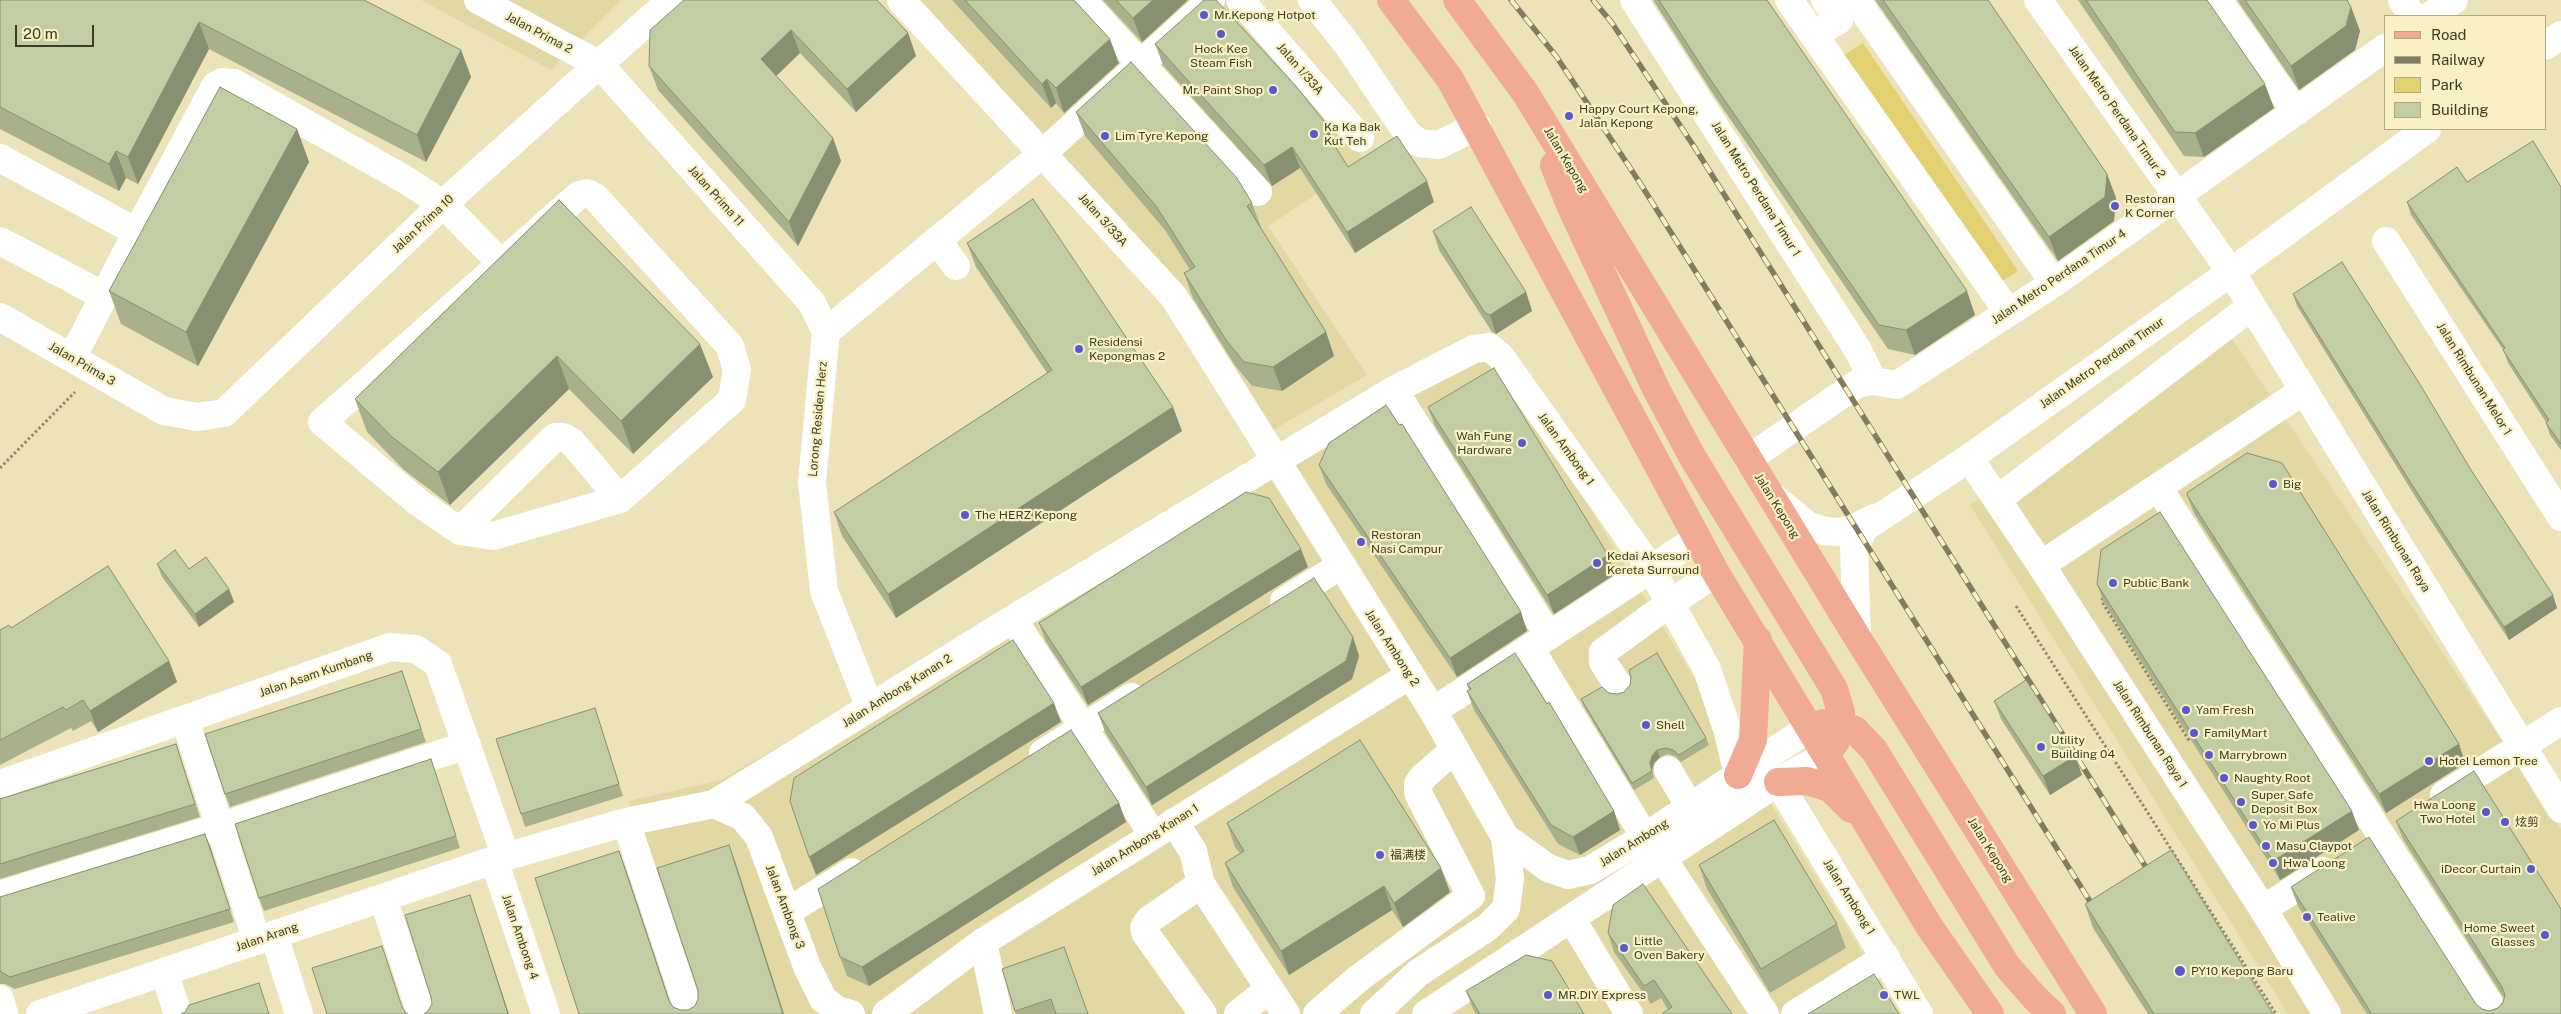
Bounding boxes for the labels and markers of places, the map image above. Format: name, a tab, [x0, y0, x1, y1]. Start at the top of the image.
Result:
place label: Mr.Kepong Hotpot	[1214, 8, 1316, 22]
marker: Mr.Kepong Hotpot	[1198, 9, 1210, 21]
marker: Hock Kee Steam Fish	[1215, 28, 1227, 40]
place label: Hock Kee Steam Fish	[1190, 42, 1252, 70]
place label: Mr. Paint Shop	[1183, 83, 1263, 97]
marker: Mr. Paint Shop	[1267, 84, 1279, 96]
place label: Happy Court Kepong, Jalan Kepong	[1579, 102, 1698, 130]
marker: Happy Court Kepong, Jalan Kepong	[1563, 110, 1575, 122]
place label: Ka Ka Bak Kut Teh	[1324, 120, 1381, 148]
marker: Ka Ka Bak Kut Teh	[1308, 128, 1320, 140]
place label: Lim Tyre Kepong	[1115, 129, 1209, 143]
marker: Lim Tyre Kepong	[1099, 130, 1111, 142]
place label: Restoran K Corner	[2125, 192, 2175, 220]
marker: Restoran K Corner	[2109, 200, 2121, 212]
place label: Residensi Kepongmas 2	[1089, 335, 1165, 363]
marker: Residensi Kepongmas 2	[1073, 343, 1085, 355]
place label: Wah Fung Hardware	[1456, 429, 1512, 457]
marker: Wah Fung Hardware	[1516, 437, 1528, 449]
place label: Big	[2283, 477, 2301, 491]
marker: Big	[2267, 478, 2279, 490]
place label: The HERZ Kepong	[975, 508, 1077, 522]
marker: The HERZ Kepong	[959, 509, 971, 521]
place label: Restoran Nasi Campur	[1371, 528, 1443, 556]
marker: Restoran Nasi Campur	[1355, 536, 1367, 548]
place label: Kedai Aksesori Kereta Surround	[1607, 549, 1699, 577]
marker: Kedai Aksesori Kereta Surround	[1591, 557, 1603, 569]
place label: Public Bank	[2123, 576, 2189, 590]
marker: Public Bank	[2107, 577, 2119, 589]
place label: Yam Fresh	[2196, 703, 2254, 717]
marker: Yam Fresh	[2180, 704, 2192, 716]
place label: Shell	[1656, 718, 1685, 732]
marker: Shell	[1640, 719, 1652, 731]
place label: FamilyMart	[2204, 726, 2267, 740]
marker: FamilyMart	[2188, 727, 2200, 739]
place label: Utility Building 04	[2051, 733, 2115, 761]
marker: Utility Building 04	[2035, 741, 2047, 753]
place label: Marrybrown	[2219, 748, 2287, 762]
marker: Marrybrown	[2203, 749, 2215, 761]
place label: Hotel Lemon Tree	[2439, 754, 2538, 768]
marker: Hotel Lemon Tree	[2423, 755, 2435, 767]
place label: Naughty Root	[2234, 771, 2311, 785]
marker: Naughty Root	[2218, 772, 2230, 784]
place label: Super Safe Deposit Box	[2251, 788, 2318, 816]
marker: Super Safe Deposit Box	[2235, 796, 2247, 808]
place label: Hwa Loong Two Hotel	[2413, 798, 2476, 826]
marker: Hwa Loong Two Hotel	[2480, 806, 2492, 818]
place label: 炫剪	[2515, 815, 2539, 829]
marker: 炫剪	[2499, 816, 2511, 828]
place label: Yo Mi Plus	[2263, 818, 2320, 832]
marker: Yo Mi Plus	[2247, 819, 2259, 831]
place label: Masu Claypot	[2276, 839, 2352, 853]
marker: Masu Claypot	[2260, 840, 2272, 852]
place label: 福满楼	[1390, 848, 1426, 862]
marker: 福满楼	[1374, 849, 1386, 861]
place label: Hwa Loong	[2283, 856, 2346, 870]
marker: Hwa Loong	[2267, 857, 2279, 869]
place label: iDecor Curtain	[2441, 862, 2521, 876]
marker: iDecor Curtain	[2525, 863, 2537, 875]
place label: Tealive	[2317, 910, 2356, 924]
marker: Tealive	[2301, 911, 2313, 923]
place label: Home Sweet Glasses	[2464, 921, 2535, 949]
marker: Home Sweet Glasses	[2539, 929, 2551, 941]
place label: Little Oven Bakery	[1634, 934, 1705, 962]
marker: Little Oven Bakery	[1618, 942, 1630, 954]
marker: PY10 Kepong Baru	[2173, 964, 2187, 978]
place label: PY10 Kepong Baru	[2191, 964, 2293, 978]
place label: MR.DIY Express	[1558, 988, 1646, 1002]
place label: TWL	[1894, 988, 1920, 1002]
marker: MR.DIY Express	[1542, 989, 1554, 1001]
marker: TWL	[1878, 989, 1890, 1001]

